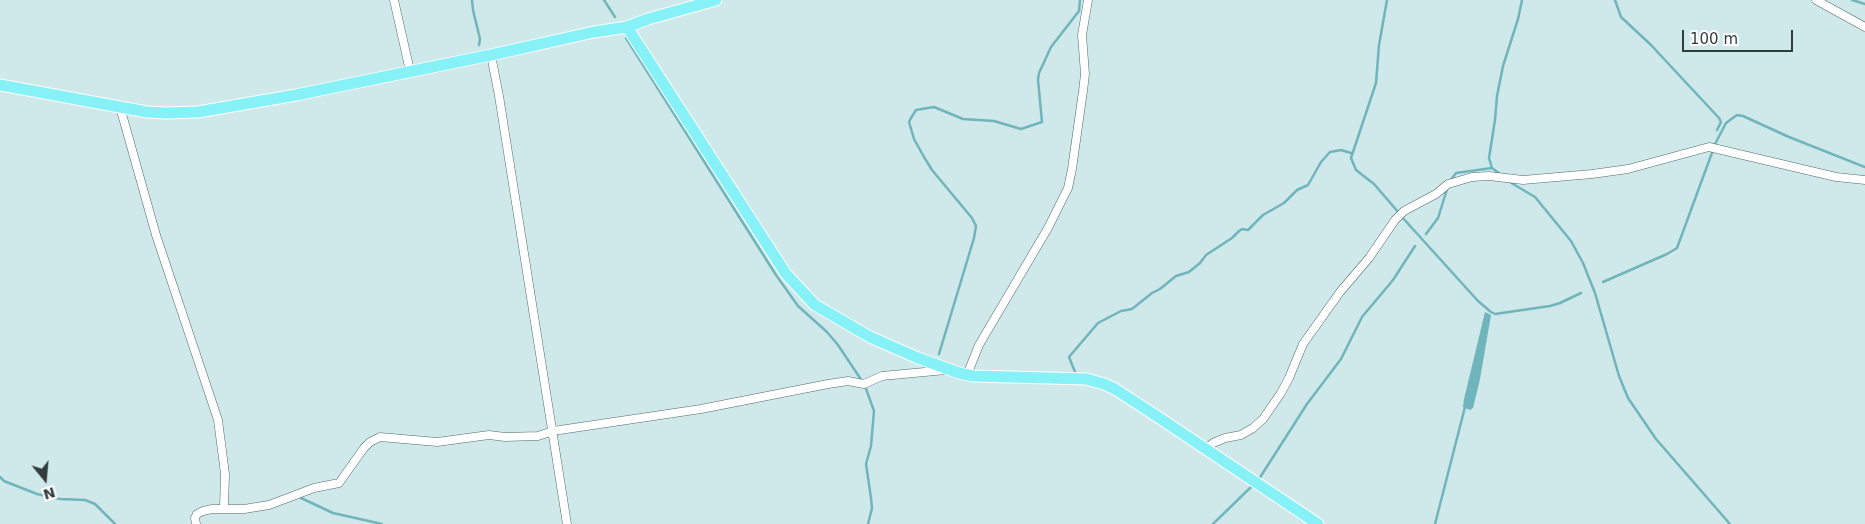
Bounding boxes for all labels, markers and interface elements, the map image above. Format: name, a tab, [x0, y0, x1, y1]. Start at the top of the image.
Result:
scale bar	[1685, 20, 1796, 52]
text: 100 m	[1690, 30, 1738, 48]
north arrow	[20, 454, 70, 504]
text: N	[41, 484, 57, 503]

